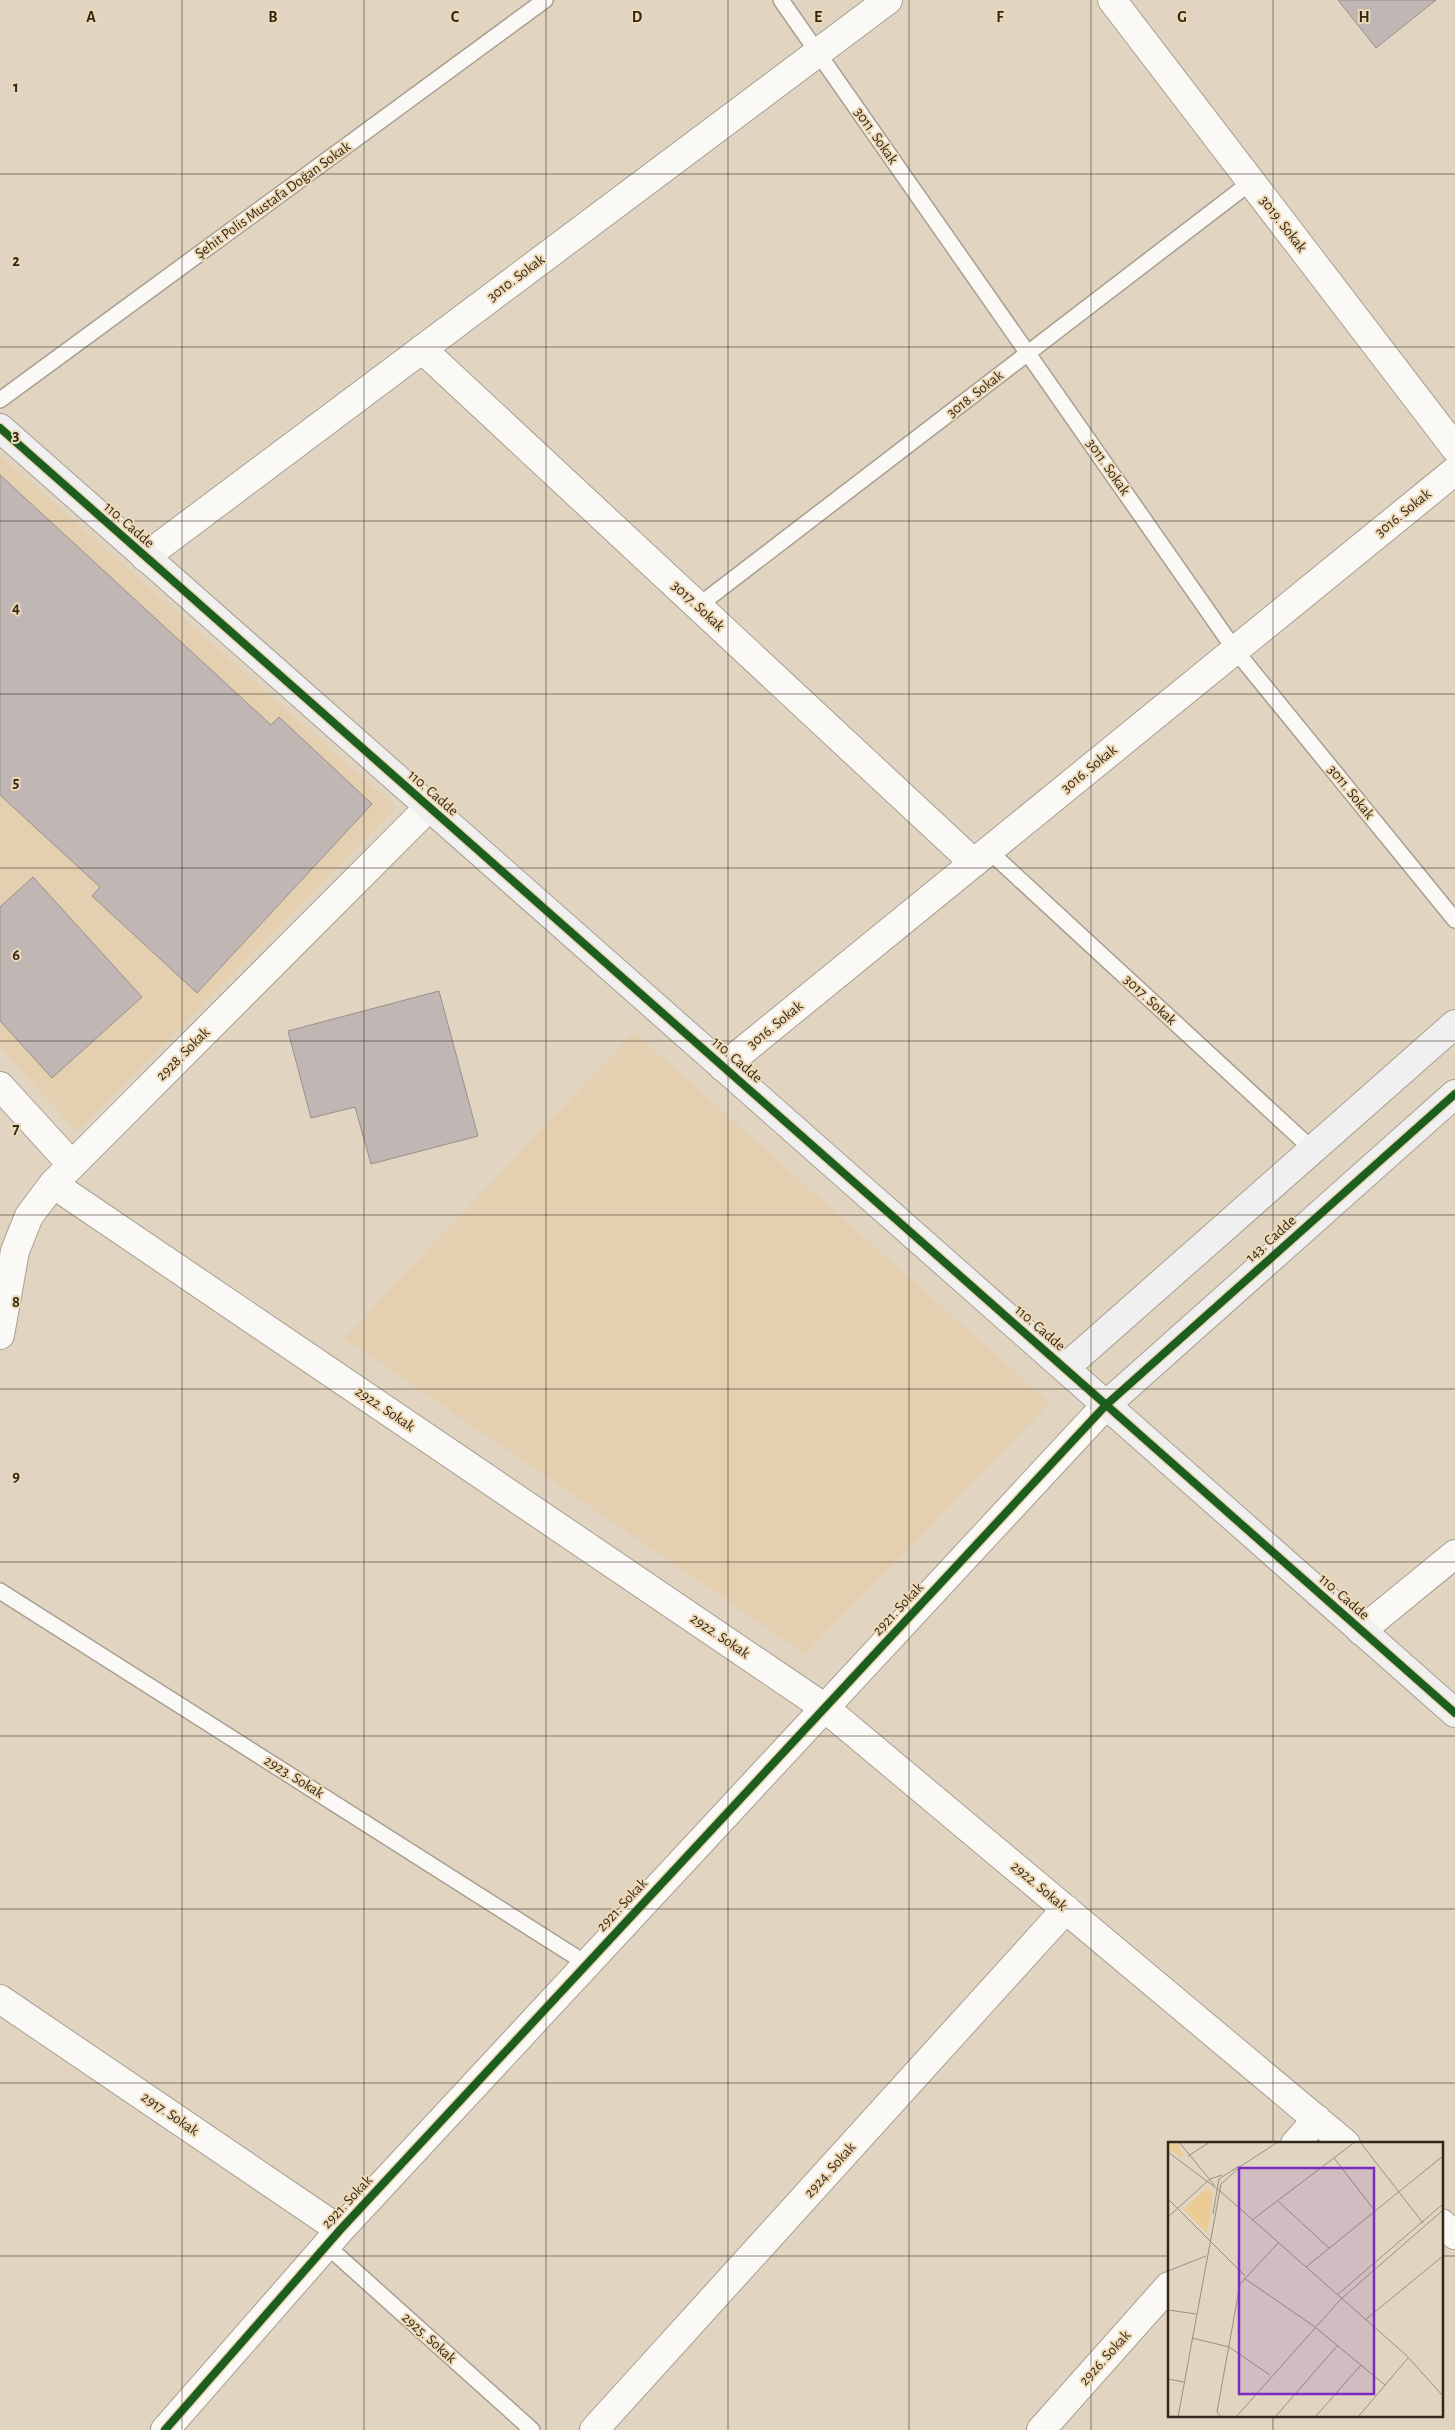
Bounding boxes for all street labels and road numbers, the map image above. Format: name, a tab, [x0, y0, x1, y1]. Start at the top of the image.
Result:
street label: 3011. Sokak	[851, 105, 901, 167]
street label: Şehit Polis Mustafa Doğan Sokak	[193, 139, 354, 261]
street label: 3019. Sokak	[1257, 193, 1310, 255]
street label: 3010. Sokak	[485, 252, 548, 304]
street label: 3018. Sokak	[944, 367, 1006, 420]
street label: 3011. Sokak	[1083, 436, 1133, 498]
street label: 3016. Sokak	[1372, 486, 1434, 540]
street label: 110. Cadde	[101, 499, 157, 551]
street label: 3017. Sokak	[669, 578, 727, 634]
street label: 3016. Sokak	[1058, 742, 1120, 796]
street label: 3011. Sokak	[1325, 762, 1377, 822]
street label: 110. Cadde	[405, 767, 461, 819]
street label: 3017. Sokak	[1121, 972, 1179, 1028]
street label: 3016. Sokak	[744, 998, 806, 1052]
street label: 2928. Sokak	[154, 1024, 213, 1083]
street label: 110. Cadde	[709, 1034, 765, 1086]
street label: 143. Cadde	[1243, 1213, 1299, 1265]
street label: 110. Cadde	[1012, 1302, 1068, 1354]
street label: 2922. Sokak	[353, 1384, 417, 1434]
street label: 110. Cadde	[1316, 1571, 1372, 1623]
street label: 2921. Sokak	[870, 1580, 926, 1638]
street label: 2922. Sokak	[688, 1611, 752, 1661]
street label: 2923. Sokak	[262, 1753, 327, 1801]
street label: 2922. Sokak	[1008, 1858, 1070, 1914]
street label: 2921. Sokak	[594, 1876, 650, 1934]
street label: 2917. Sokak	[139, 2089, 202, 2139]
street label: 2924. Sokak	[802, 2139, 859, 2200]
street label: 2921. Sokak	[319, 2173, 375, 2231]
street label: 2925. Sokak	[399, 2310, 459, 2366]
street label: 2926. Sokak	[1077, 2328, 1133, 2388]

